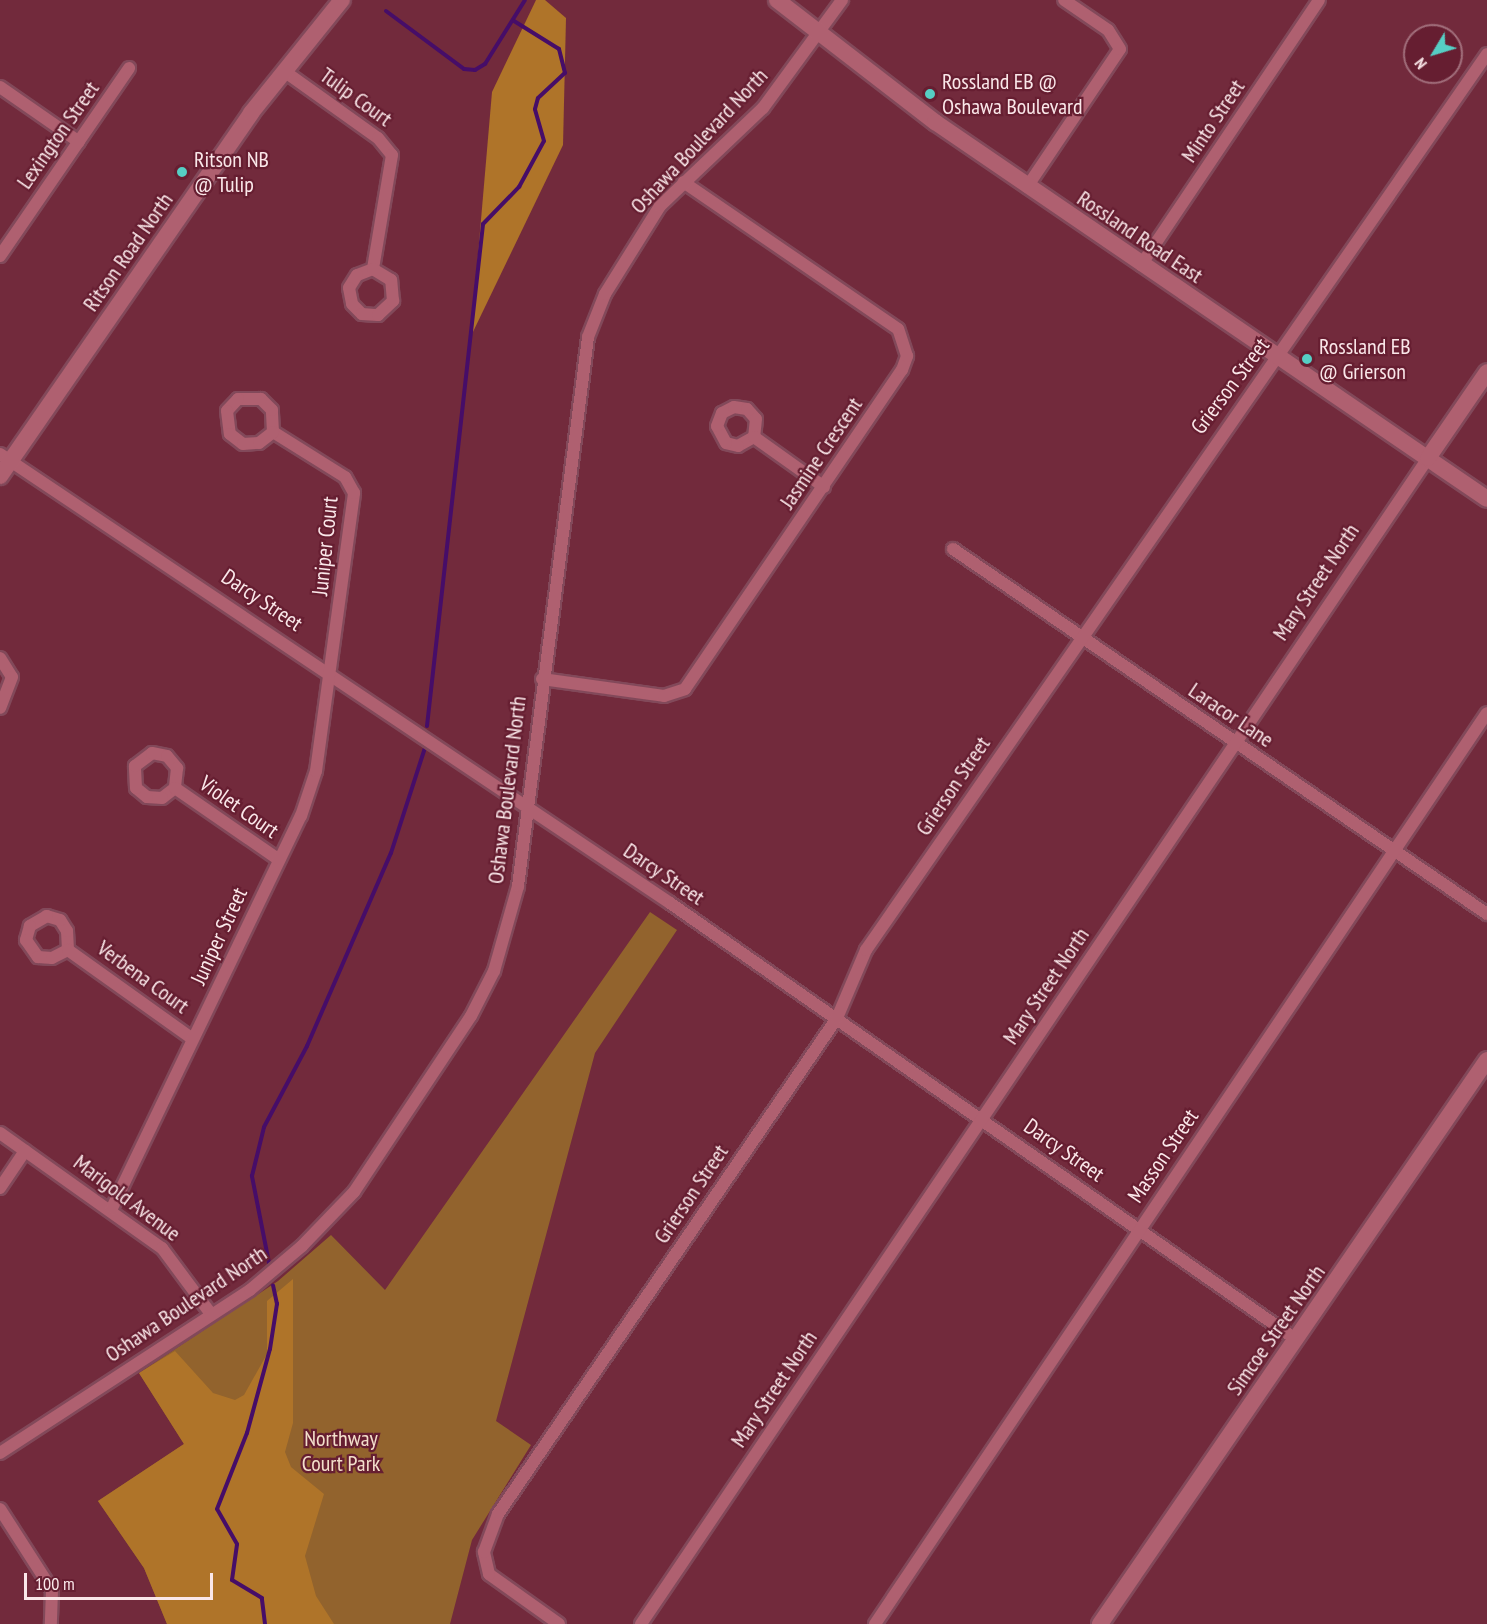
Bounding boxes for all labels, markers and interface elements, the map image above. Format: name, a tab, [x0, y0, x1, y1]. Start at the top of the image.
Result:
north arrow	[1403, 24, 1463, 84]
text: N	[1410, 54, 1431, 73]
street label: Tulip Court	[315, 62, 397, 132]
street label: Oshawa Boulevard North	[625, 63, 773, 219]
place label: Rossland EB @ Oshawa Boulevard	[942, 68, 1083, 119]
street label: Minto Street	[1176, 75, 1250, 167]
street label: Lexington Street	[11, 76, 105, 194]
marker: Rossland EB @ Oshawa Boulevard	[923, 87, 937, 101]
place label: Ritson NB @ Tulip	[194, 146, 269, 198]
marker: Ritson NB @ Tulip	[175, 165, 189, 179]
street label: Rossland Road East	[1072, 185, 1208, 289]
street label: Ritson Road North	[77, 188, 179, 316]
street label: Grierson Street	[1185, 333, 1275, 439]
place label: Rossland EB @ Grierson	[1319, 333, 1411, 384]
marker: Rossland EB @ Grierson	[1300, 352, 1314, 366]
street label: Jasmine Crescent	[774, 392, 868, 514]
street label: Juniper Court	[307, 495, 343, 597]
street label: Mary Street North	[1267, 518, 1365, 646]
street label: Darcy Street	[216, 563, 308, 637]
street label: Laracor Lane	[1184, 677, 1278, 753]
street label: Oshawa Boulevard North	[482, 695, 532, 885]
street label: Grierson Street	[910, 732, 996, 840]
street label: Violet Court	[194, 770, 284, 844]
street label: Darcy Street	[618, 837, 710, 911]
street label: Juniper Street	[185, 883, 253, 989]
street label: Mary Street North	[997, 922, 1095, 1050]
street label: Verbena Court	[92, 935, 194, 1019]
street label: Masson Street	[1122, 1104, 1204, 1208]
street label: Darcy Street	[1019, 1113, 1109, 1187]
street label: Grierson Street	[648, 1140, 734, 1248]
street label: Marigold Avenue	[68, 1149, 186, 1247]
street label: Oshawa Boulevard North	[100, 1240, 272, 1368]
street label: Simcoe Street North	[1221, 1260, 1331, 1400]
street label: Mary Street North	[725, 1325, 823, 1453]
park label: Northway Court Park	[302, 1425, 380, 1476]
scale bar	[27, 1561, 216, 1599]
text: 100 m	[35, 1572, 75, 1595]

